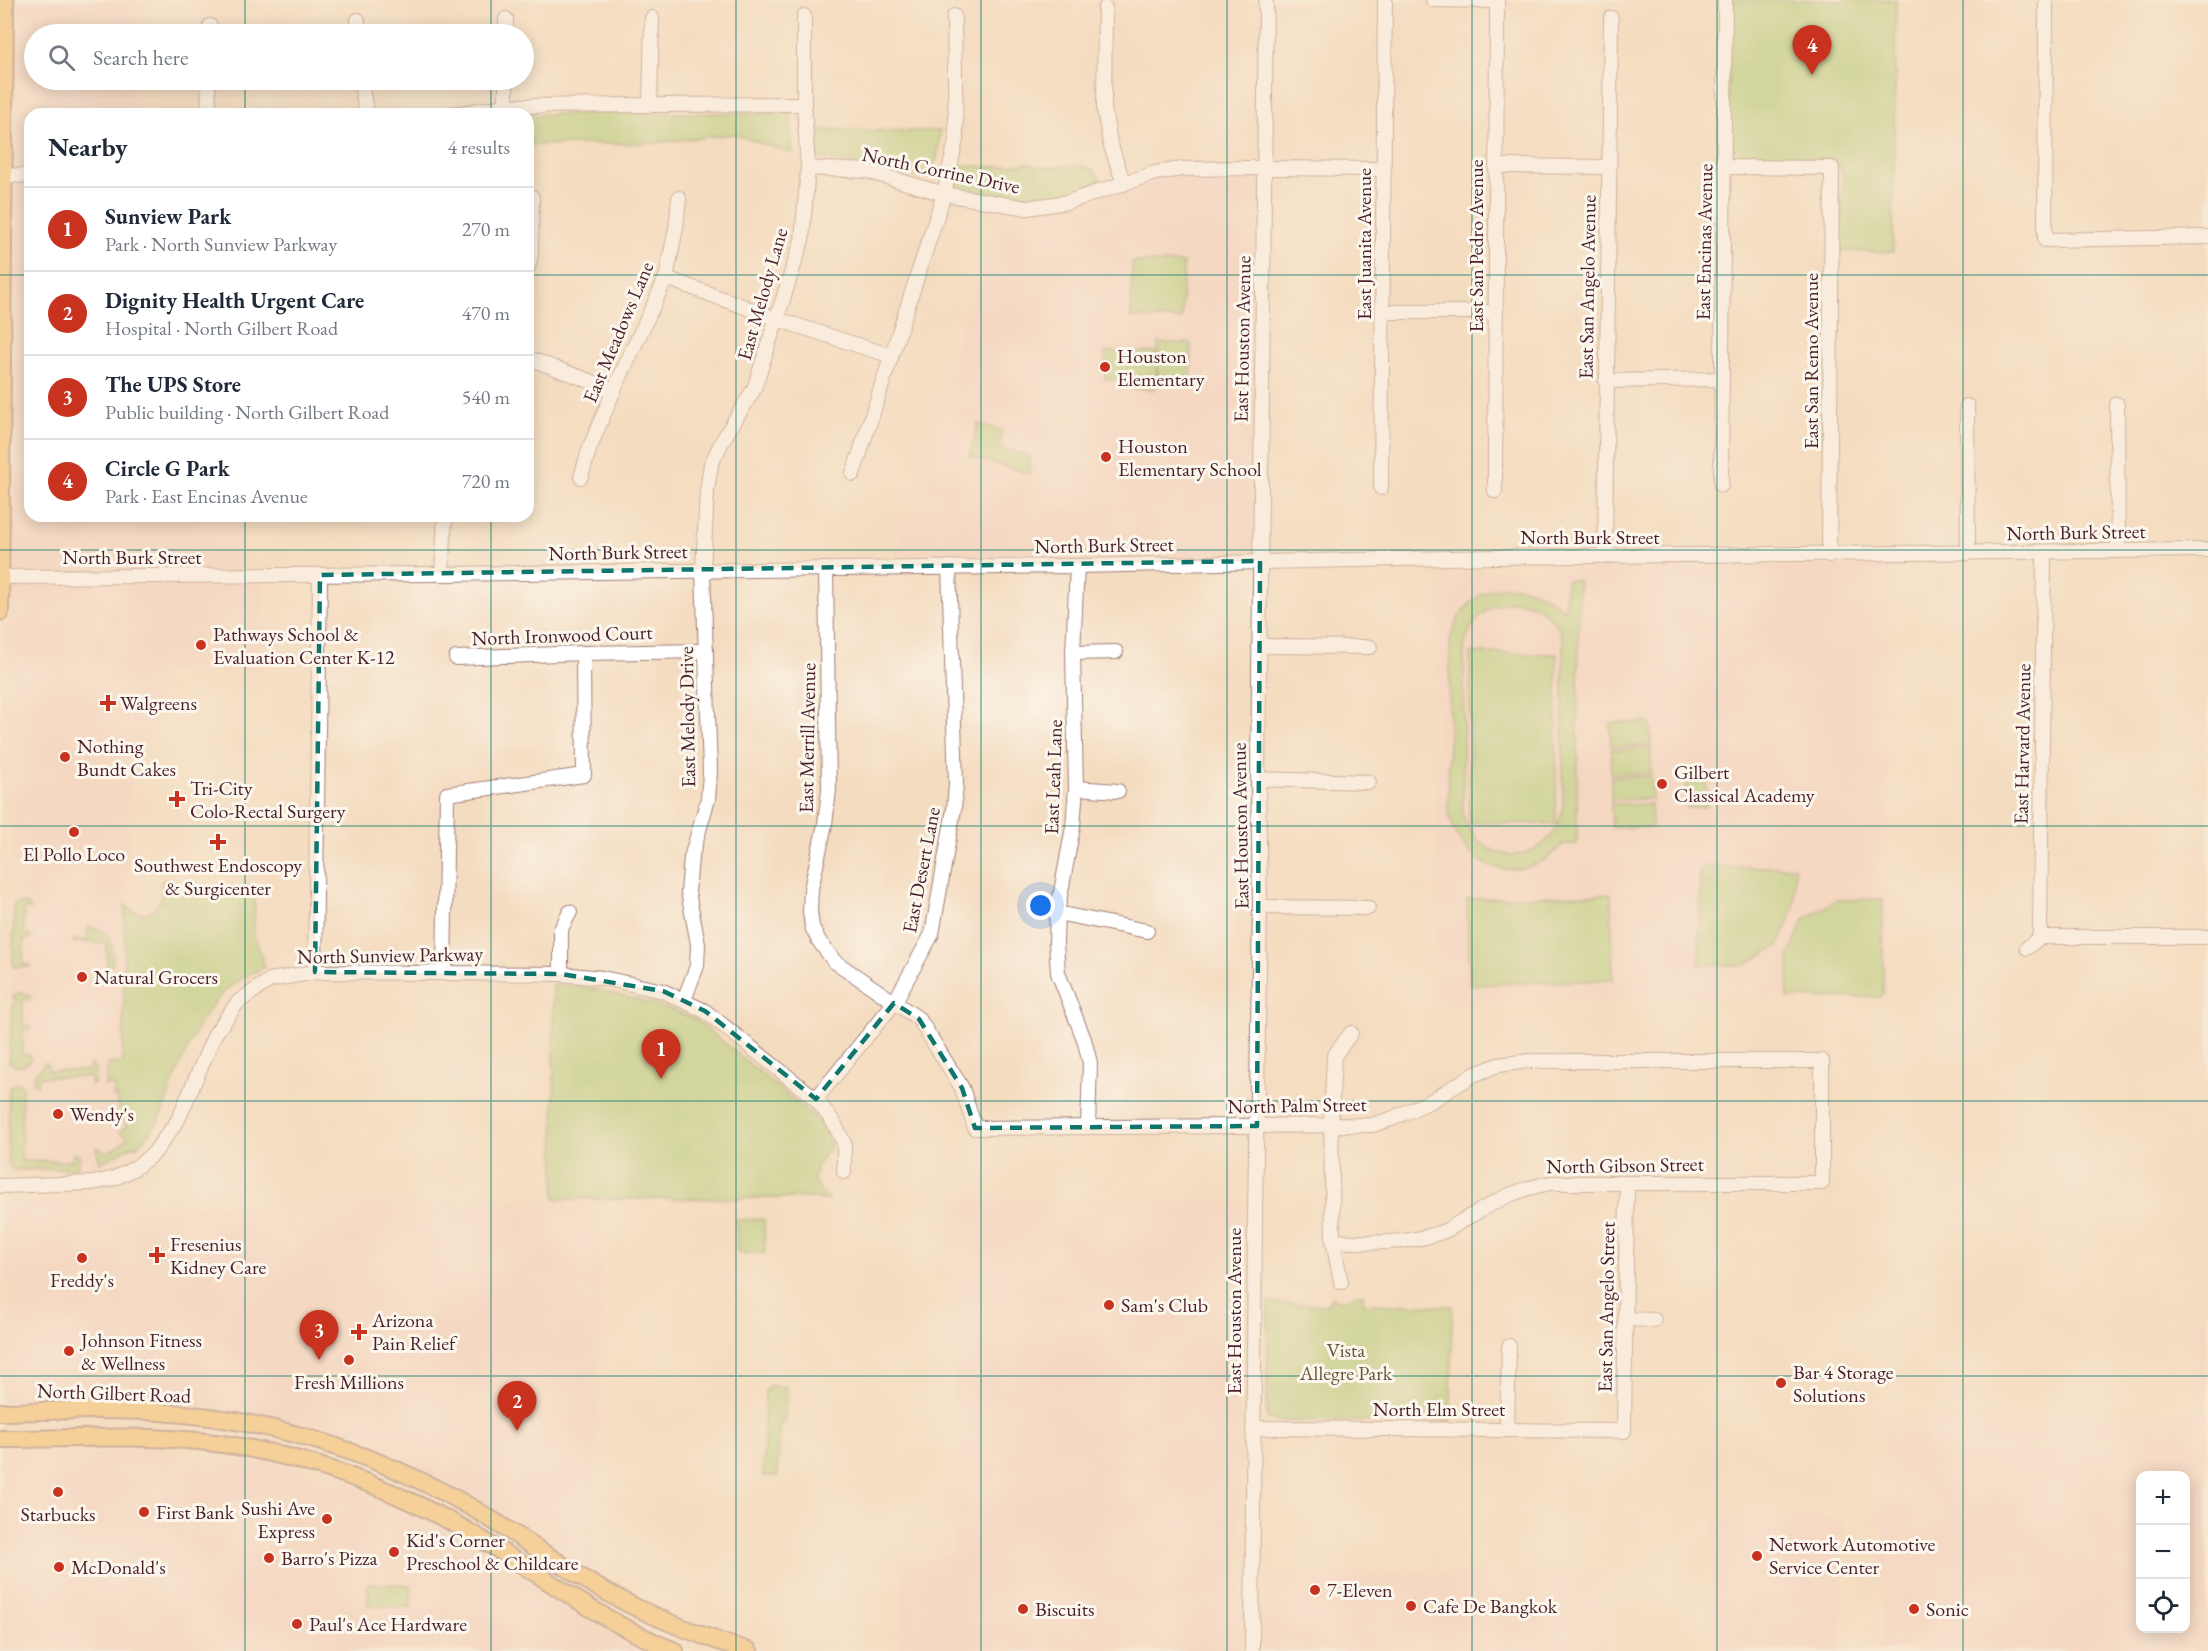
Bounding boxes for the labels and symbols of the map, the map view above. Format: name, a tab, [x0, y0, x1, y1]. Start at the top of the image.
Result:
pin: 4	[1792, 26, 1832, 75]
street label: North Corrine Drive	[860, 141, 1022, 199]
street label: East San Pedro Avenue	[1463, 159, 1489, 333]
street label: East Encinas Avenue	[1690, 163, 1718, 321]
street label: East Juanita Avenue	[1351, 168, 1377, 320]
street label: East San Angelo Avenue	[1572, 194, 1602, 379]
street label: East Melody Lane	[731, 225, 793, 363]
street label: East Houston Avenue	[1228, 255, 1256, 423]
street label: East Meadows Lane	[577, 257, 660, 406]
street label: East San Remo Avenue	[1798, 273, 1824, 449]
place label: Houston Elementary	[1117, 343, 1205, 392]
marker: Houston Elementary	[1098, 360, 1112, 374]
place label: Houston Elementary School	[1118, 433, 1262, 482]
marker: Houston Elementary School	[1099, 450, 1113, 464]
street label: North Burk Street	[2006, 518, 2147, 546]
street label: North Burk Street	[1520, 524, 1660, 550]
street label: North Burk Street	[1034, 531, 1175, 559]
street label: North Burk Street	[548, 538, 689, 566]
street label: North Burk Street	[62, 544, 202, 570]
street label: North Ironwood Court	[471, 619, 654, 651]
place label: Pathways School & Evaluation Center K-12	[213, 621, 395, 670]
marker: Pathways School & Evaluation Center K-12	[194, 638, 208, 652]
street label: East Melody Drive	[673, 646, 701, 788]
street label: East Merrill Avenue	[793, 662, 821, 813]
street label: East Harvard Avenue	[2008, 663, 2036, 825]
place label: Walgreens	[120, 690, 197, 716]
marker: Walgreens	[101, 696, 115, 710]
street label: East Leah Lane	[1038, 719, 1068, 835]
place label: Nothing Bundt Cakes	[77, 733, 176, 782]
street label: East Houston Avenue	[1226, 742, 1254, 910]
marker: Nothing Bundt Cakes	[58, 750, 72, 764]
place label: Gilbert Classical Academy	[1674, 759, 1815, 808]
place label: Tri-City Colo-Rectal Surgery	[190, 775, 346, 824]
marker: Gilbert Classical Academy	[1655, 777, 1669, 791]
marker: Tri-City Colo-Rectal Surgery	[168, 790, 186, 808]
street label: East Desert Lane	[896, 805, 946, 935]
marker: El Pollo Loco	[67, 825, 81, 839]
marker: Southwest Endoscopy & Surgicenter	[209, 833, 227, 851]
place label: El Pollo Loco	[23, 841, 125, 867]
place label: Southwest Endoscopy & Surgicenter	[134, 852, 302, 901]
your location	[1026, 891, 1055, 920]
street label: North Sunview Parkway	[297, 940, 483, 970]
place label: Natural Grocers	[94, 964, 218, 990]
marker: Natural Grocers	[75, 970, 89, 984]
pin: 1	[642, 1030, 680, 1079]
street label: North Palm Street	[1227, 1091, 1368, 1119]
place label: Wendy's	[70, 1101, 134, 1127]
marker: Wendy's	[51, 1107, 65, 1121]
street label: North Gibson Street	[1546, 1151, 1705, 1179]
street label: East San Angelo Street	[1592, 1221, 1621, 1393]
street label: East Houston Avenue	[1221, 1227, 1247, 1394]
place label: Fresenius Kidney Care	[170, 1231, 267, 1280]
marker: Fresenius Kidney Care	[148, 1246, 166, 1264]
marker: Freddy's	[75, 1251, 89, 1265]
place label: Freddy's	[50, 1267, 114, 1293]
place label: Sam's Club	[1121, 1292, 1208, 1318]
marker: Sam's Club	[1102, 1298, 1116, 1312]
place label: Arizona Pain Relief	[371, 1307, 458, 1356]
pin: 3	[300, 1310, 338, 1360]
marker: Arizona Pain Relief	[350, 1323, 368, 1341]
place label: Johnson Fitness & Wellness	[79, 1327, 202, 1376]
park label: Vista Allegre Park	[1299, 1337, 1393, 1386]
marker: Johnson Fitness & Wellness	[62, 1344, 76, 1358]
marker: Fresh Millions	[342, 1353, 356, 1367]
place label: Bar 4 Storage Solutions	[1793, 1359, 1894, 1408]
place label: Fresh Millions	[294, 1369, 404, 1395]
marker: Bar 4 Storage Solutions	[1774, 1376, 1788, 1390]
street label: North Gilbert Road	[36, 1377, 192, 1409]
pin: 2	[498, 1382, 536, 1431]
street label: North Elm Street	[1373, 1396, 1506, 1422]
marker: Starbucks	[51, 1485, 65, 1499]
place label: Sushi Ave Express	[241, 1495, 315, 1544]
place label: First Bank	[156, 1499, 235, 1525]
place label: Starbucks	[20, 1501, 96, 1527]
marker: First Bank	[137, 1505, 151, 1519]
marker: Sushi Ave Express	[320, 1512, 334, 1526]
place label: Kid's Corner Preschool & Childcare	[406, 1527, 579, 1576]
place label: Network Automotive Service Center	[1769, 1531, 1936, 1580]
place label: Barro's Pizza	[281, 1545, 377, 1571]
marker: Kid's Corner Preschool & Childcare	[387, 1545, 401, 1559]
marker: Network Automotive Service Center	[1750, 1549, 1764, 1563]
marker: Barro's Pizza	[262, 1551, 276, 1565]
place label: McDonald's	[71, 1554, 166, 1580]
marker: McDonald's	[52, 1560, 66, 1574]
place label: 7-Eleven	[1327, 1577, 1393, 1603]
marker: 7-Eleven	[1308, 1583, 1322, 1597]
place label: Cafe De Bangkok	[1423, 1593, 1558, 1619]
place label: Biscuits	[1035, 1596, 1094, 1622]
place label: Sonic	[1926, 1596, 1969, 1622]
marker: Cafe De Bangkok	[1404, 1599, 1418, 1613]
marker: Biscuits	[1016, 1602, 1030, 1616]
marker: Sonic	[1907, 1602, 1921, 1616]
place label: Paul's Ace Hardware	[309, 1611, 467, 1637]
marker: Paul's Ace Hardware	[290, 1617, 304, 1631]

